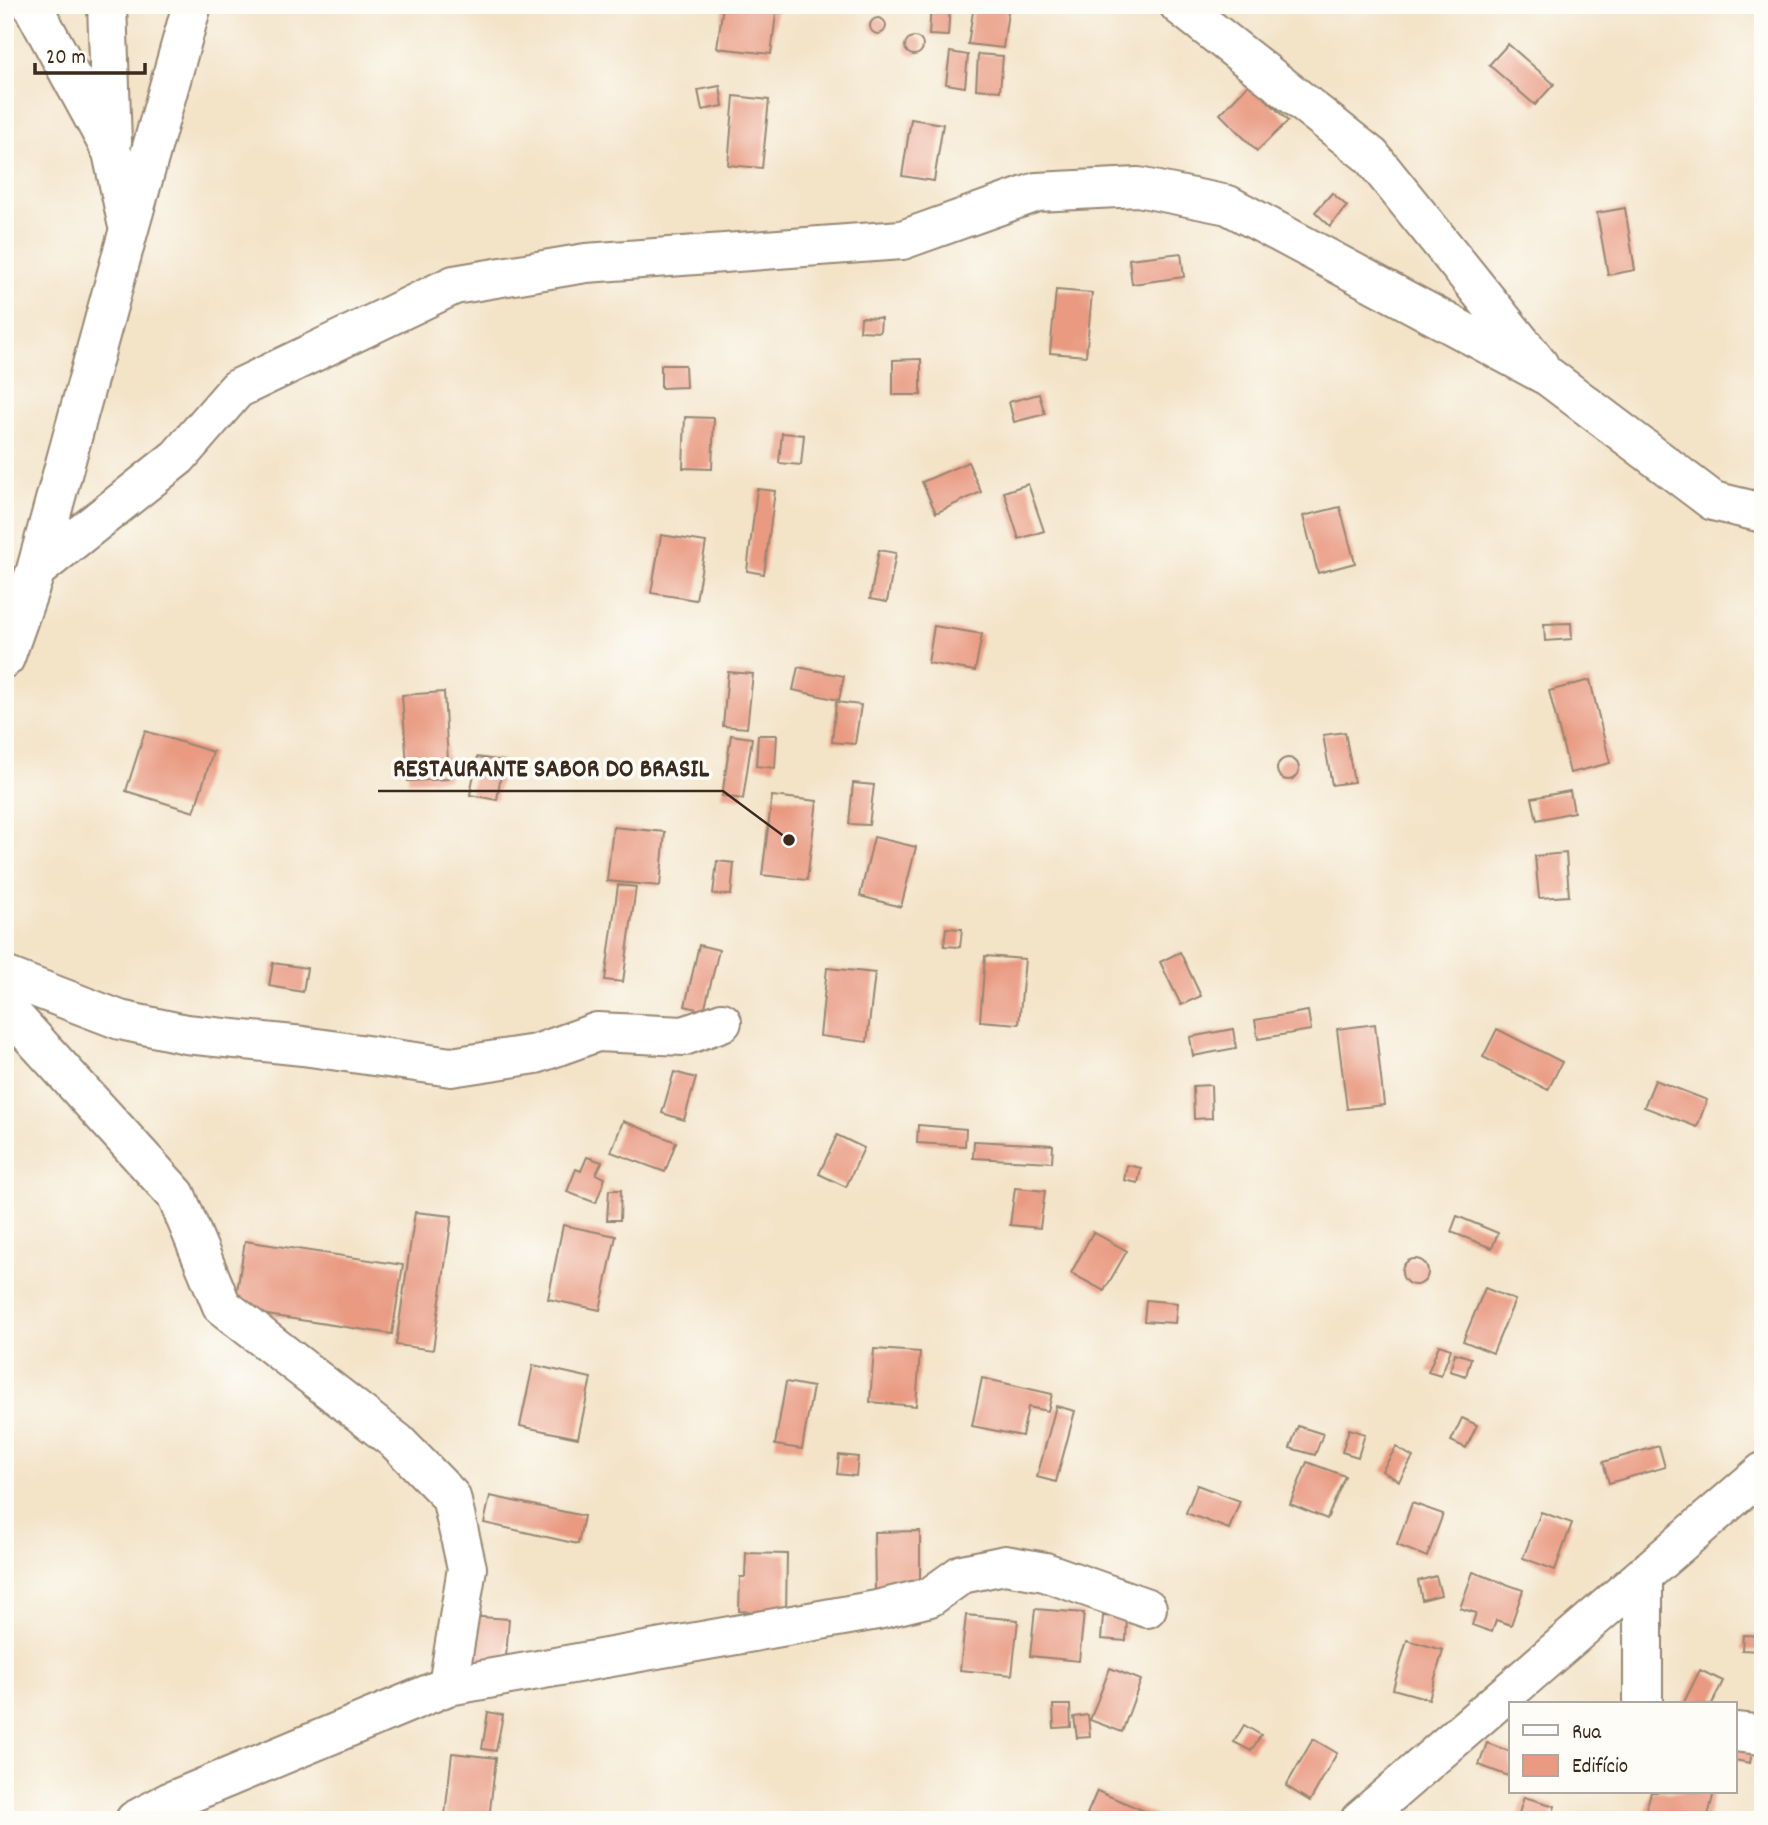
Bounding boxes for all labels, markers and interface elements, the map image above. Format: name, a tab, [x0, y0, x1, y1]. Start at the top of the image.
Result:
scale bar	[35, 32, 145, 76]
text: 20 m	[46, 44, 86, 74]
callout: RESTAURANTE SABOR DO BRASIL	[378, 744, 723, 791]
text: RESTAURANTE SABOR DO BRASIL	[393, 752, 709, 789]
legend	[1509, 1702, 1736, 1794]
text: Rua	[1572, 1719, 1602, 1749]
text: Edifício	[1572, 1753, 1628, 1783]

